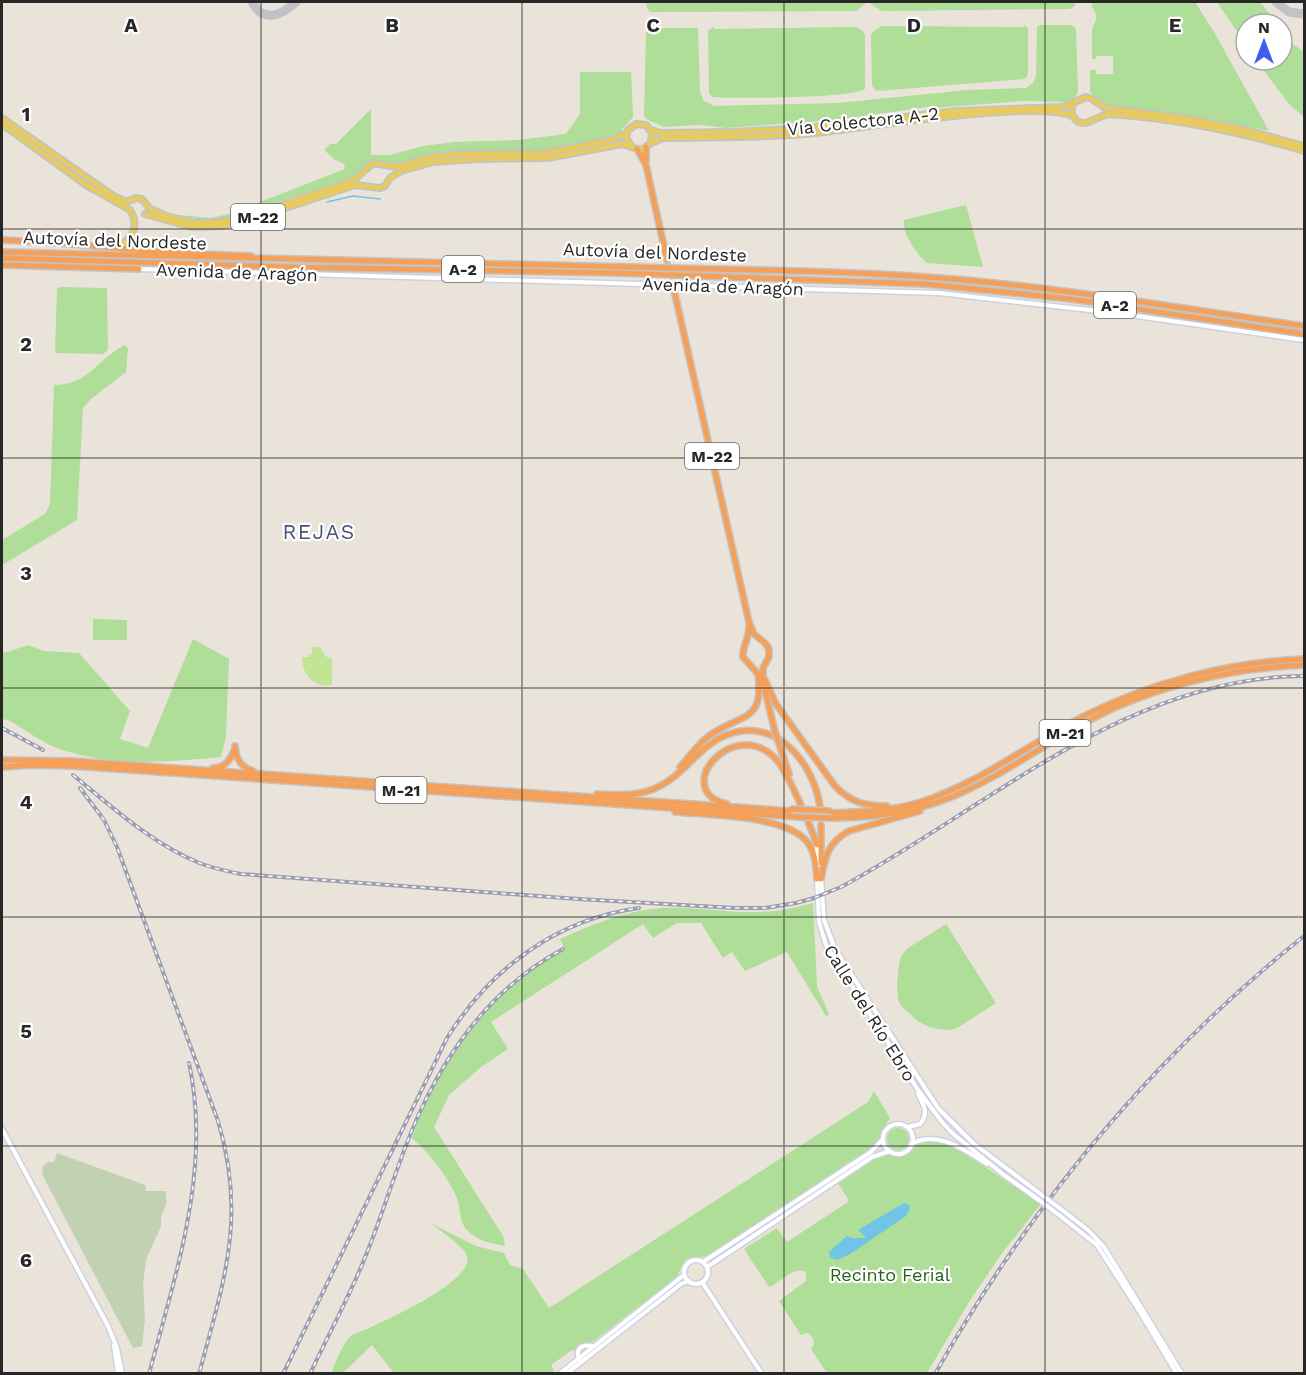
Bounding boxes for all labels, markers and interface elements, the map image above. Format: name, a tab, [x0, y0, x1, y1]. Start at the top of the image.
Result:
north arrow	[1234, 12, 1294, 72]
text: A	[124, 13, 138, 37]
text: B	[385, 13, 399, 37]
text: C	[646, 13, 660, 37]
text: D	[907, 13, 921, 37]
text: E	[1169, 13, 1181, 37]
text: N	[1258, 18, 1270, 37]
text: 1	[22, 102, 30, 126]
street label: Vía Colectora A-2	[786, 103, 940, 139]
road number: M-22	[231, 204, 285, 230]
street label: Autovía del Nordeste	[23, 226, 207, 254]
street label: Autovía del Nordeste	[563, 238, 747, 266]
road number: A-2	[442, 256, 484, 282]
street label: Avenida de Aragón	[156, 259, 318, 285]
street label: Avenida de Aragón	[642, 273, 804, 299]
road number: A-2	[1094, 292, 1136, 318]
text: 2	[20, 332, 32, 356]
road number: M-22	[685, 443, 739, 469]
district label: REJAS	[282, 519, 356, 544]
text: 3	[20, 561, 32, 585]
road number: M-21	[1040, 720, 1090, 746]
road number: M-21	[376, 777, 426, 803]
text: 4	[20, 790, 33, 814]
street label: Calle del Río Ebro	[819, 941, 921, 1085]
text: 5	[20, 1019, 32, 1043]
text: 6	[20, 1248, 32, 1272]
park label: Recinto Ferial	[830, 1264, 951, 1285]

